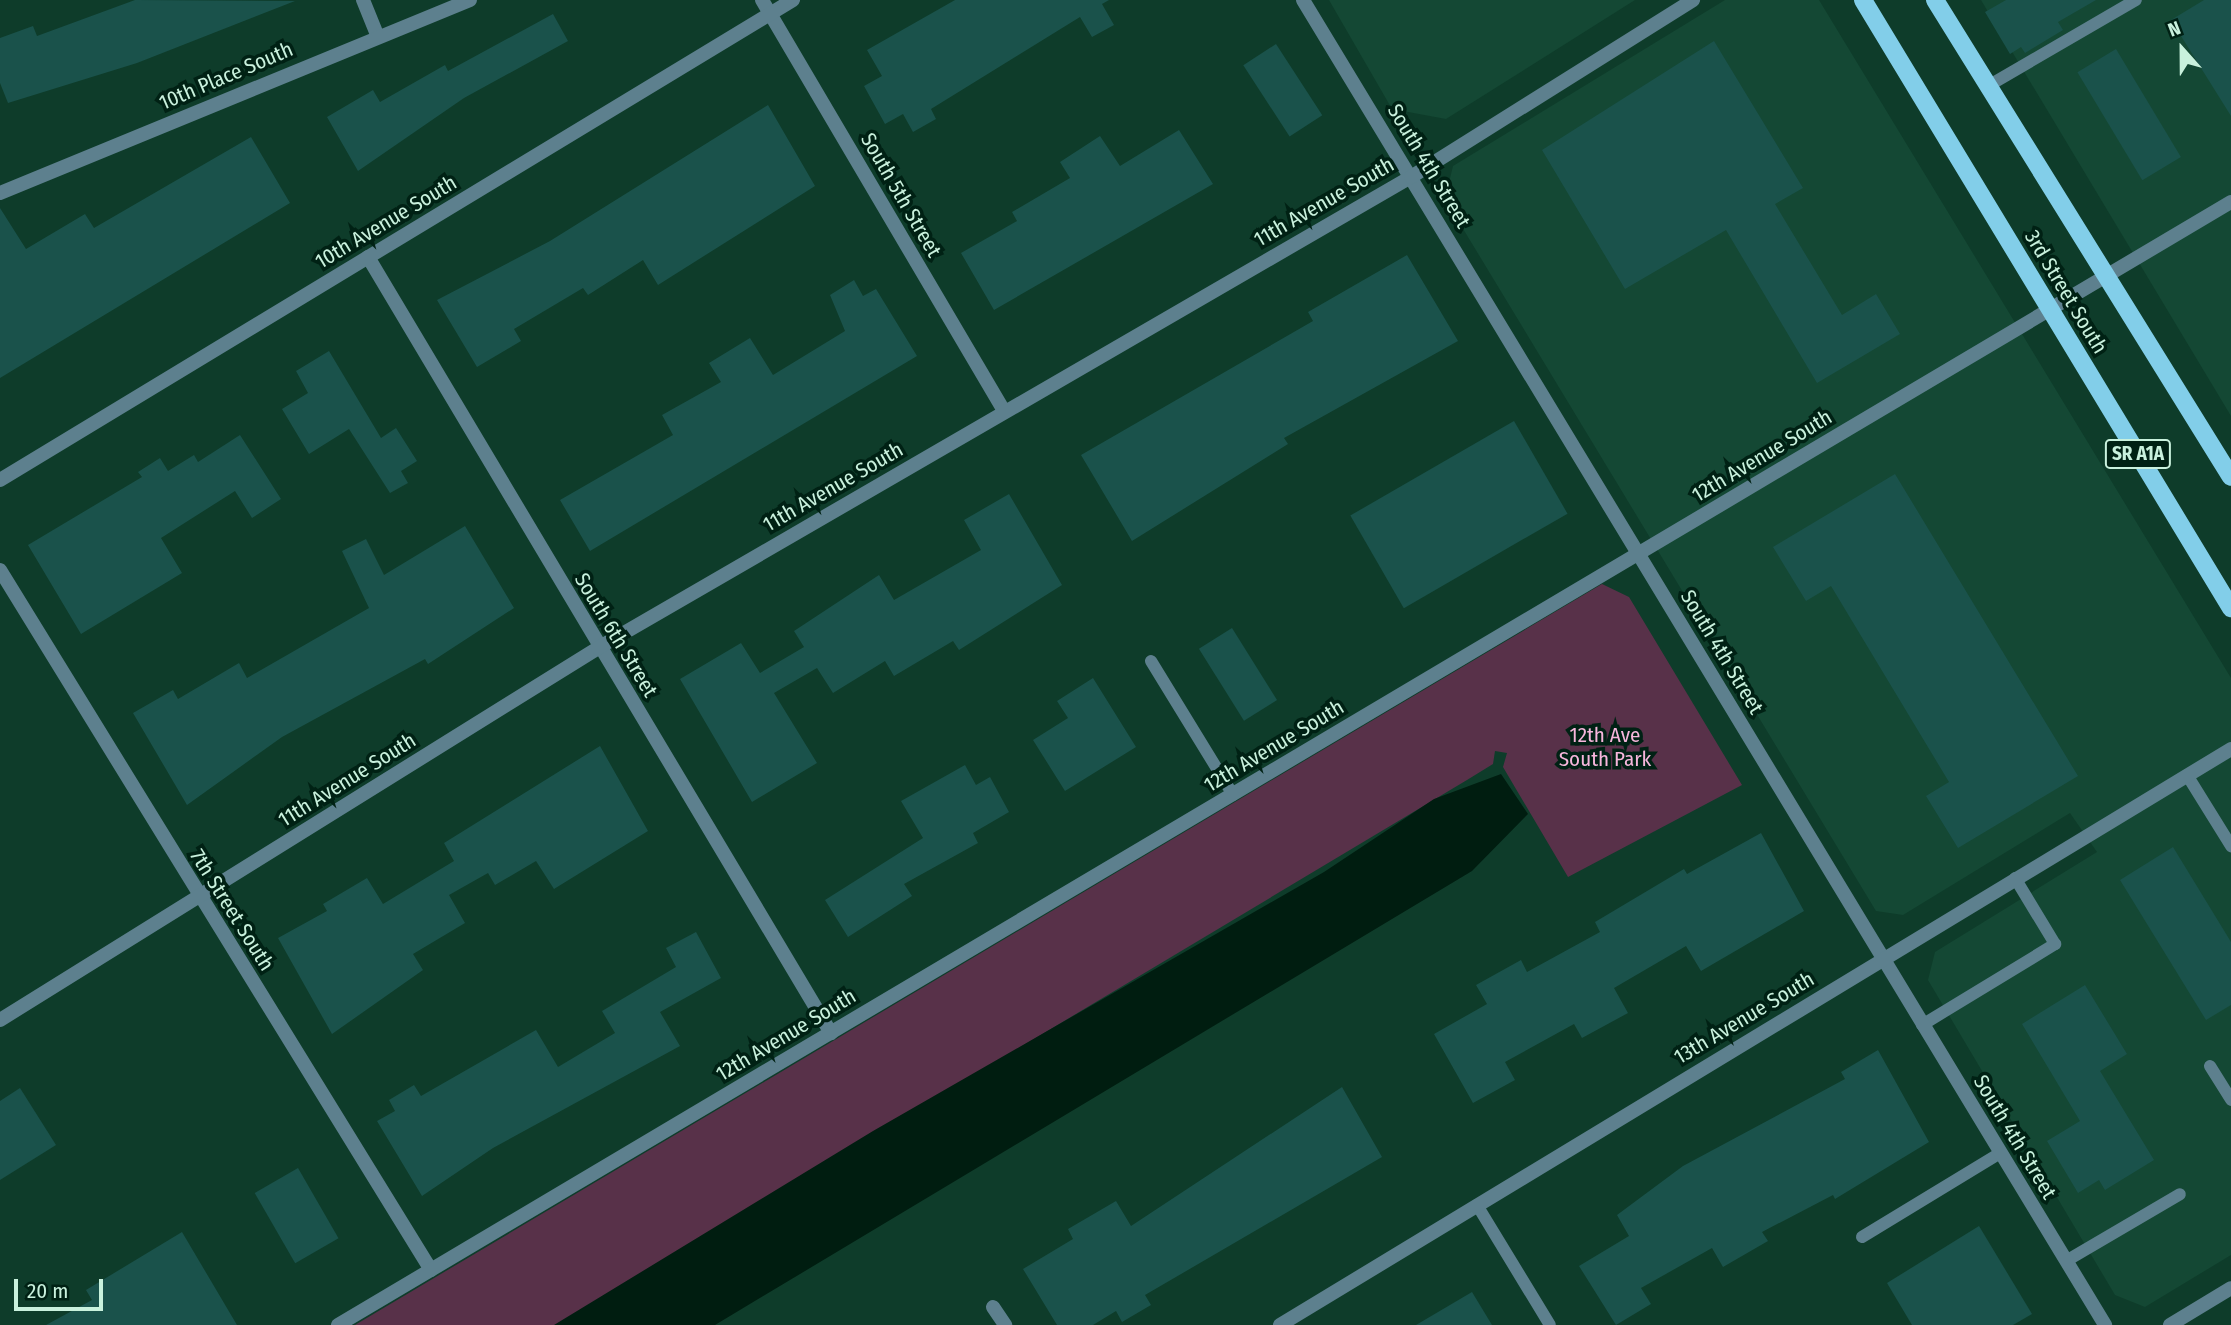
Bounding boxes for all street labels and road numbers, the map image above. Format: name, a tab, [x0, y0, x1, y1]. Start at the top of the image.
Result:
street label: 10th Place South	[155, 37, 297, 115]
street label: South 4th Street	[1382, 100, 1476, 232]
street label: South 5th Street	[855, 128, 947, 262]
street label: 11th Avenue South	[1250, 152, 1398, 252]
street label: 10th Avenue South	[311, 170, 461, 274]
street label: 3rd Street South	[2019, 226, 2113, 358]
street label: 12th Avenue South	[1687, 404, 1837, 508]
street label: 11th Avenue South	[759, 437, 907, 537]
road number: SR A1A	[2105, 438, 2171, 470]
street label: South 6th Street	[569, 568, 663, 702]
street label: South 4th Street	[1675, 586, 1769, 718]
street label: 12th Avenue South	[1199, 694, 1349, 798]
street label: 11th Avenue South	[274, 728, 420, 832]
street label: 7th Street South	[185, 845, 279, 975]
street label: 13th Avenue South	[1669, 966, 1819, 1070]
street label: 12th Avenue South	[711, 983, 861, 1087]
street label: South 4th Street	[1968, 1071, 2062, 1203]

